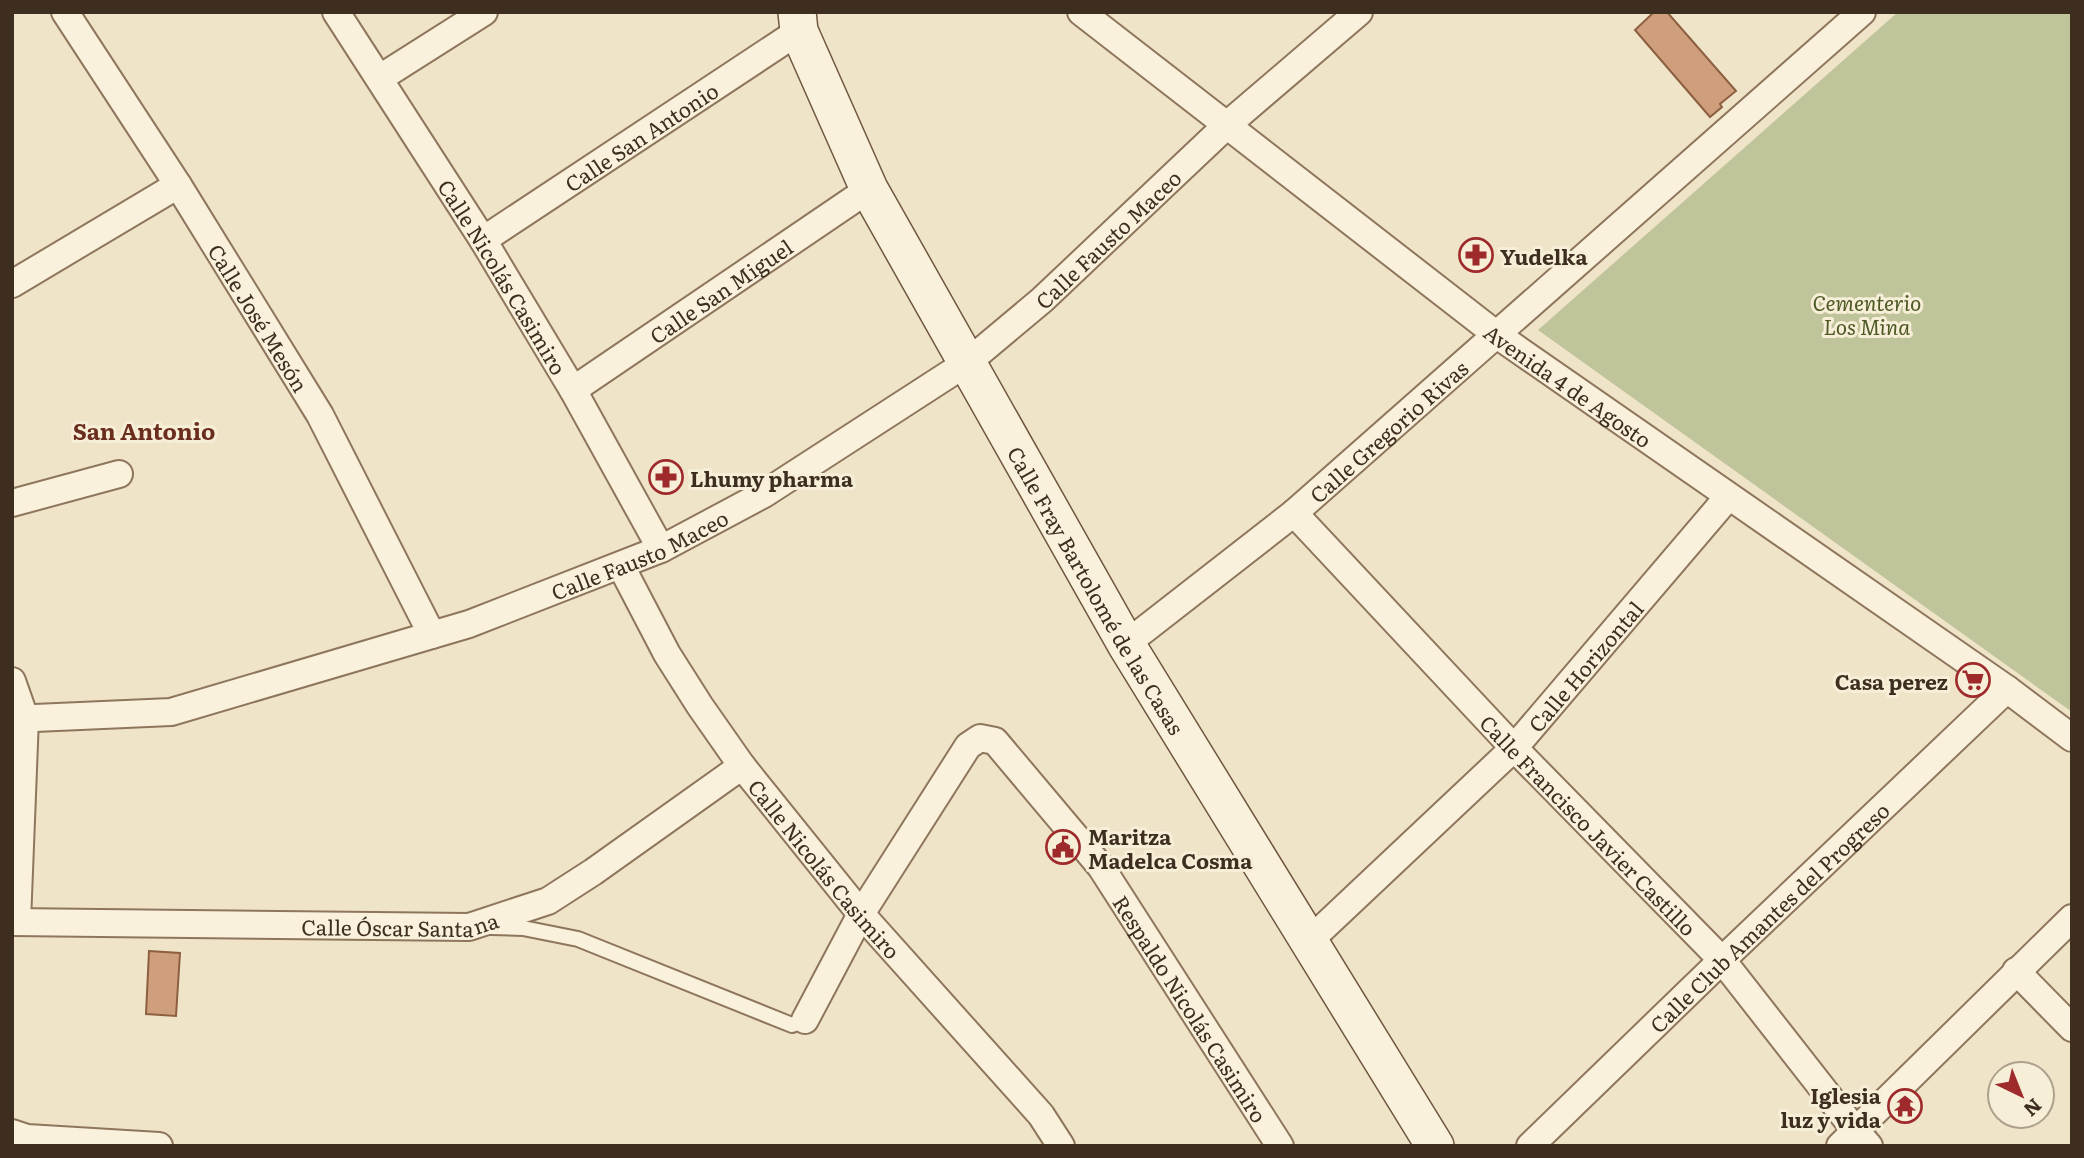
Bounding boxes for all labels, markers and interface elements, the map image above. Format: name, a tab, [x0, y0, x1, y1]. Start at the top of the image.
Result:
street label: Calle San Antonio	[558, 74, 724, 198]
street label: Calle Fausto Maceo	[1027, 162, 1187, 315]
street label: Calle Nicolás Casimiro	[432, 172, 575, 380]
street label: Calle San Miguel	[643, 230, 798, 350]
pharmacy icon: Yudelka	[1457, 236, 1495, 274]
street label: Calle José Mesón	[202, 237, 317, 397]
place label: Yudelka	[1500, 240, 1588, 271]
park label: Cementerio Los Mina	[1813, 286, 1921, 341]
street label: Avenida 4 de Agosto	[1478, 316, 1659, 454]
street label: Calle Gregorio Rivas	[1302, 352, 1474, 509]
district label: San Antonio	[73, 413, 215, 447]
street label: Calle Fray Bartolomé de las Casas	[1001, 440, 1193, 740]
pharmacy icon: Lhumy pharma	[647, 458, 685, 496]
place label: Lhumy pharma	[690, 462, 854, 493]
street label: Calle Fausto Maceo	[546, 501, 733, 606]
street label: Calle Horizontal	[1520, 593, 1649, 738]
supermarket icon: Casa perez	[1954, 661, 1992, 699]
place label: Casa perez	[1835, 665, 1948, 696]
street label: Calle Francisco Javier Castillo	[1474, 707, 1704, 942]
street label: Calle Nicolás Casimiro	[742, 772, 909, 965]
street label: Calle Club Amantes del Progreso	[1642, 794, 1895, 1039]
place label: Maritza Madelca Cosma	[1088, 820, 1253, 875]
public building icon: Maritza Madelca Cosma	[1044, 828, 1082, 866]
street label: Respaldo Nicolás Casimiro	[1107, 888, 1276, 1128]
street label: Calle Óscar Santana	[301, 903, 503, 943]
north arrow	[1986, 1060, 2056, 1130]
place label: Iglesia luz y vida	[1780, 1079, 1882, 1134]
temple icon: Iglesia luz y vida	[1886, 1087, 1924, 1125]
text: N	[2018, 1092, 2049, 1124]

